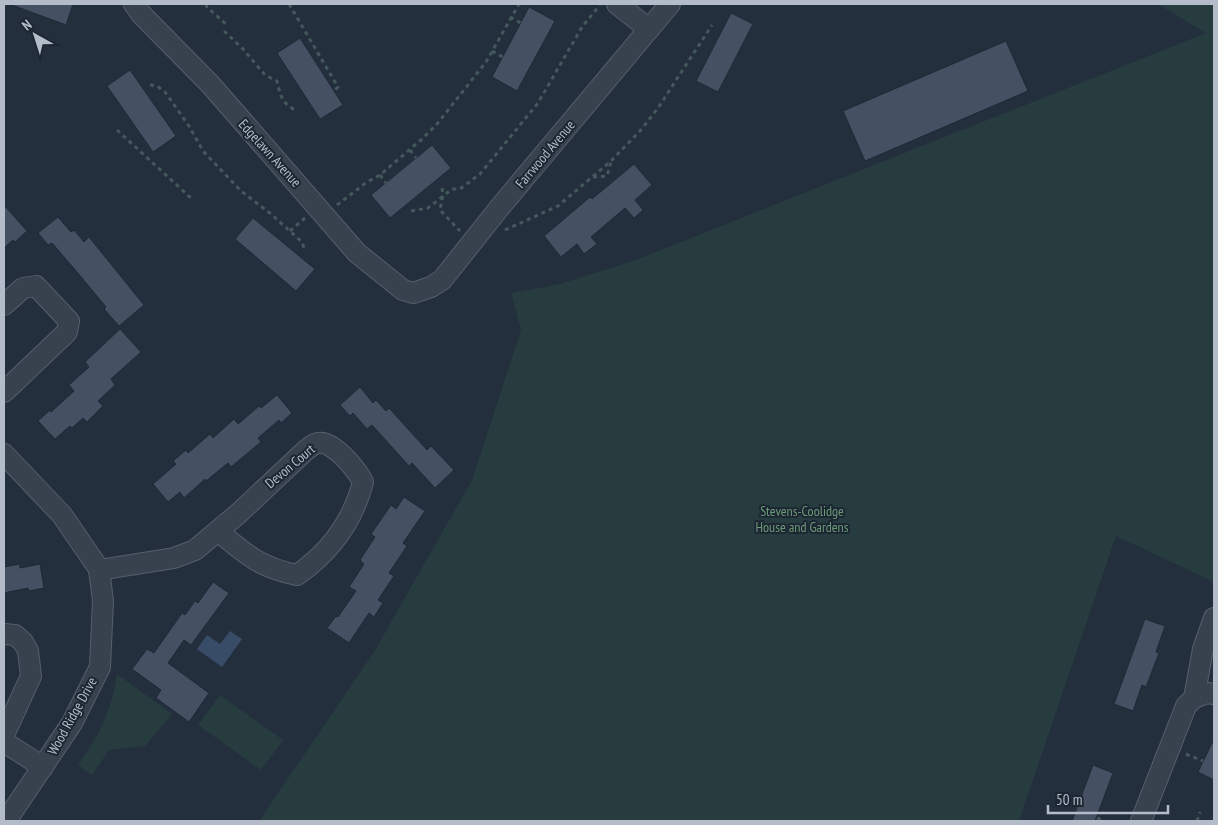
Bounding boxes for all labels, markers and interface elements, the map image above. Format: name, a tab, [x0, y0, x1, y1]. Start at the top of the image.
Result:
north arrow	[10, 10, 60, 60]
text: N	[18, 16, 35, 34]
street label: Edgelawn Avenue	[235, 115, 305, 191]
street label: Farrwood Avenue	[511, 116, 579, 192]
street label: Devon Court	[261, 440, 319, 492]
park label: Stevens-Coolidge House and Gardens	[756, 502, 849, 536]
street label: Wood Ridge Drive	[43, 674, 101, 758]
scale bar	[1048, 782, 1168, 814]
text: 50 m	[1056, 790, 1082, 809]

